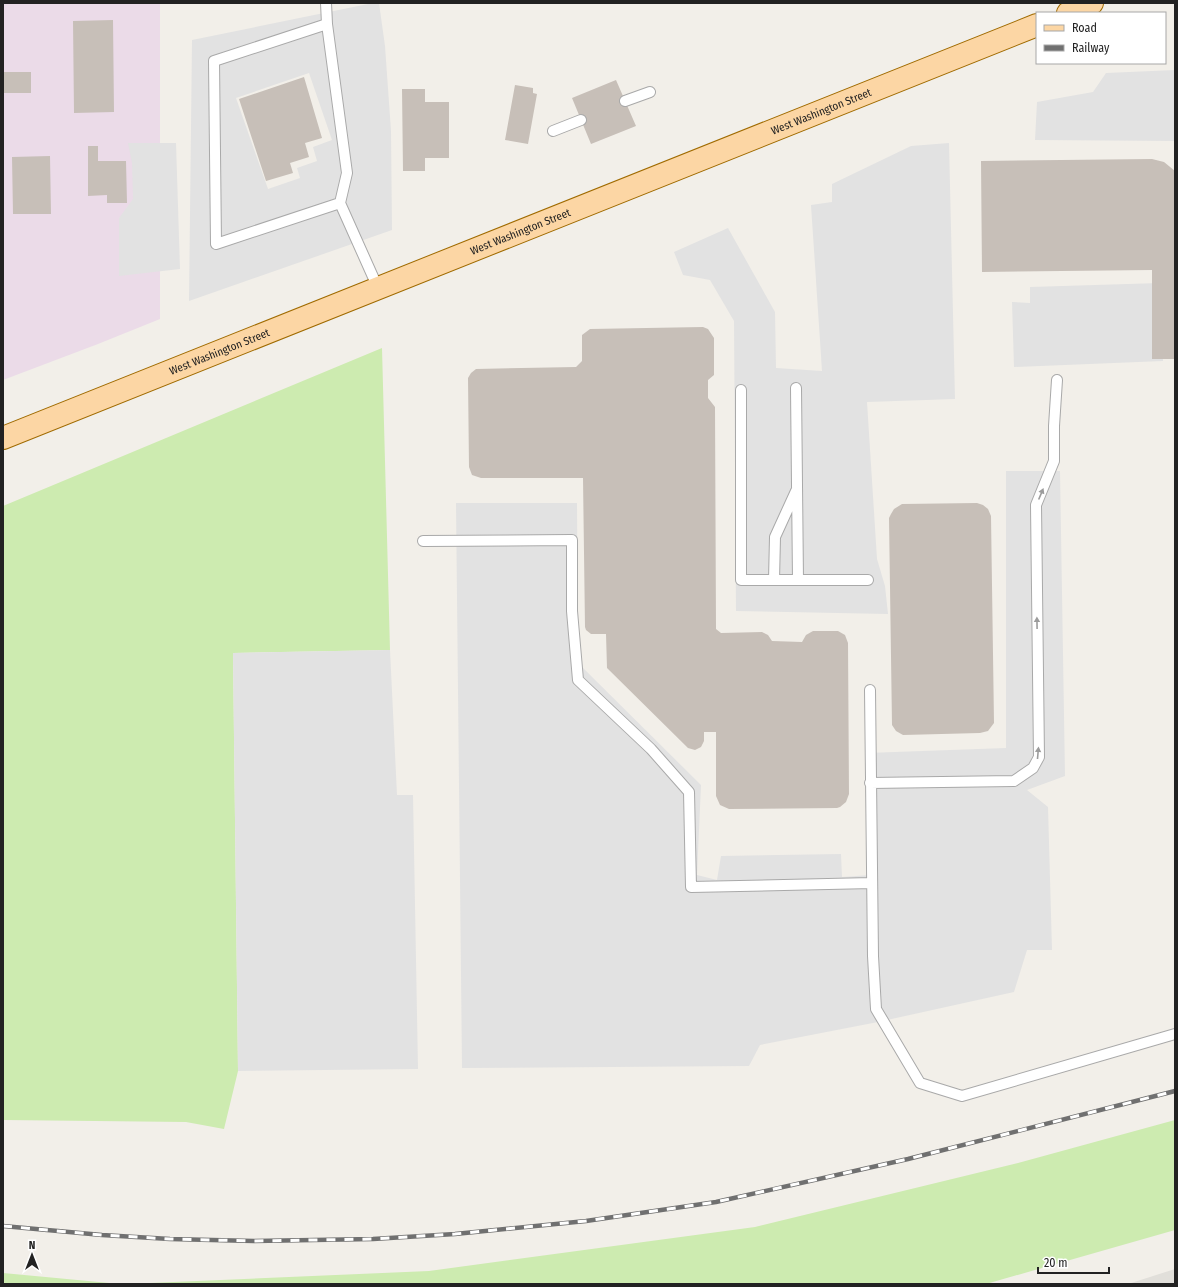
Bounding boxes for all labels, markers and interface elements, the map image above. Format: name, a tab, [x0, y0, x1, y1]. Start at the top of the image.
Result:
legend	[1036, 12, 1166, 64]
text: Road	[1072, 21, 1097, 35]
text: Railway	[1072, 41, 1110, 55]
street label: West Washington Street	[769, 86, 874, 138]
street label: West Washington Street	[468, 206, 573, 258]
street label: West Washington Street	[168, 326, 272, 378]
one-way arrow	[1037, 488, 1044, 500]
one-way arrow	[1034, 616, 1040, 629]
one-way arrow	[1035, 747, 1042, 759]
north arrow	[12, 1235, 52, 1275]
text: N	[29, 1239, 35, 1252]
scale bar	[1038, 1249, 1109, 1275]
text: 20 m	[1044, 1256, 1068, 1270]

